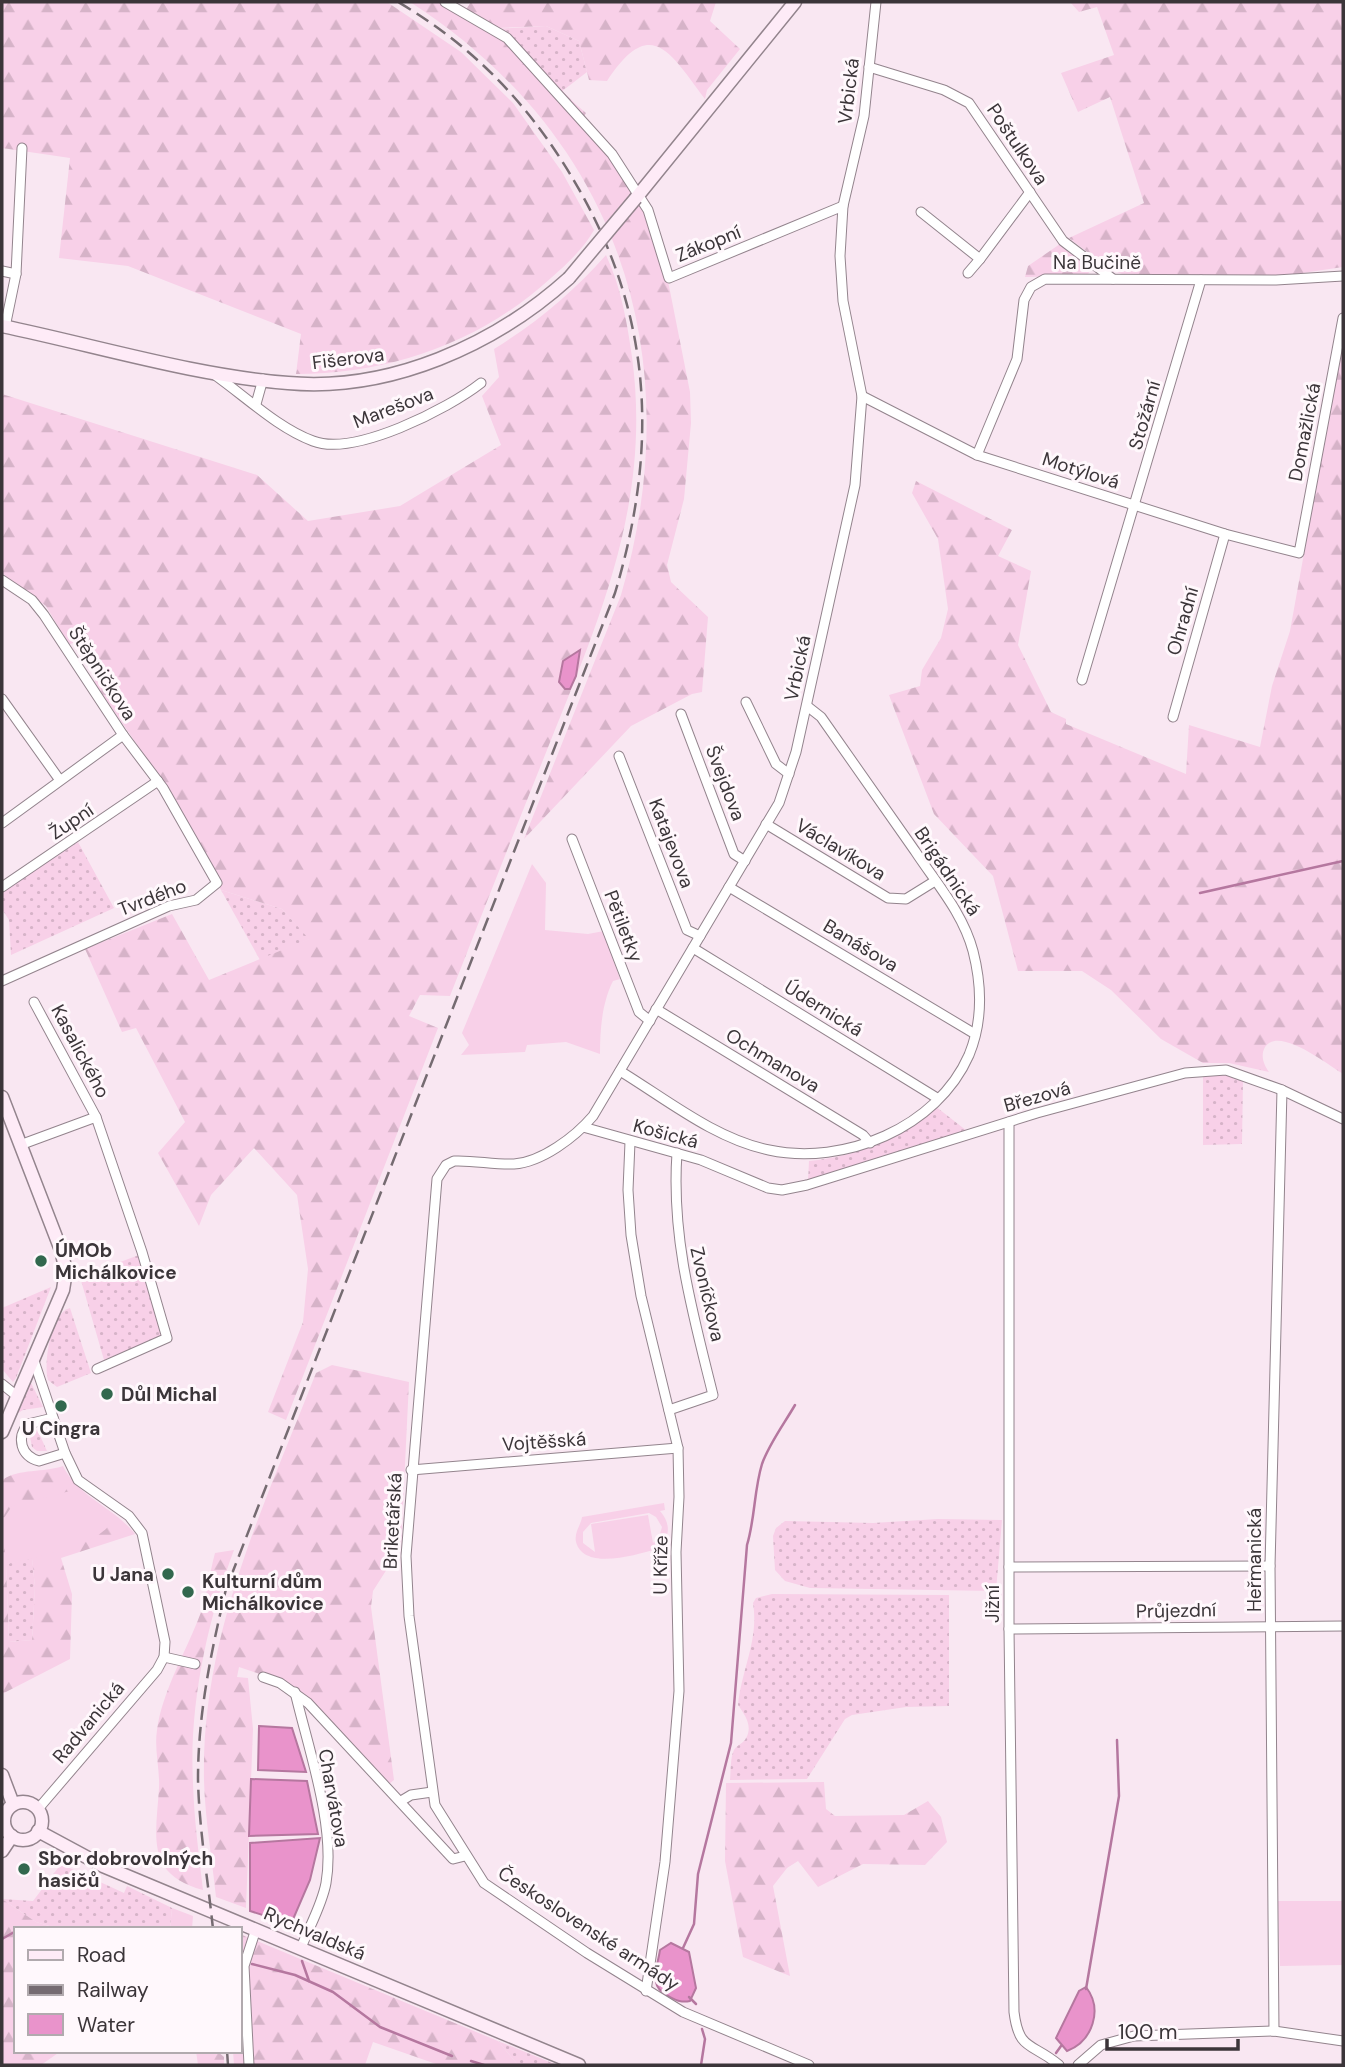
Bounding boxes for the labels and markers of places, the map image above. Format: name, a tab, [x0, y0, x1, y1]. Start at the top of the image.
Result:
place label: ÚMOb Michálkovice	[55, 1238, 177, 1285]
marker: ÚMOb Michálkovice	[33, 1253, 49, 1269]
place label: Důl Michal	[121, 1382, 217, 1407]
marker: Důl Michal	[99, 1386, 115, 1402]
marker: U Cingra	[53, 1398, 69, 1414]
place label: U Cingra	[22, 1416, 100, 1441]
place label: U Jana	[92, 1562, 154, 1587]
marker: U Jana	[160, 1566, 176, 1582]
place label: Kulturní dům Michálkovice	[202, 1569, 324, 1616]
marker: Kulturní dům Michálkovice	[180, 1584, 196, 1600]
place label: Sbor dobrovolných hasičů	[38, 1846, 213, 1893]
marker: Sbor dobrovolných hasičů	[16, 1861, 32, 1877]

